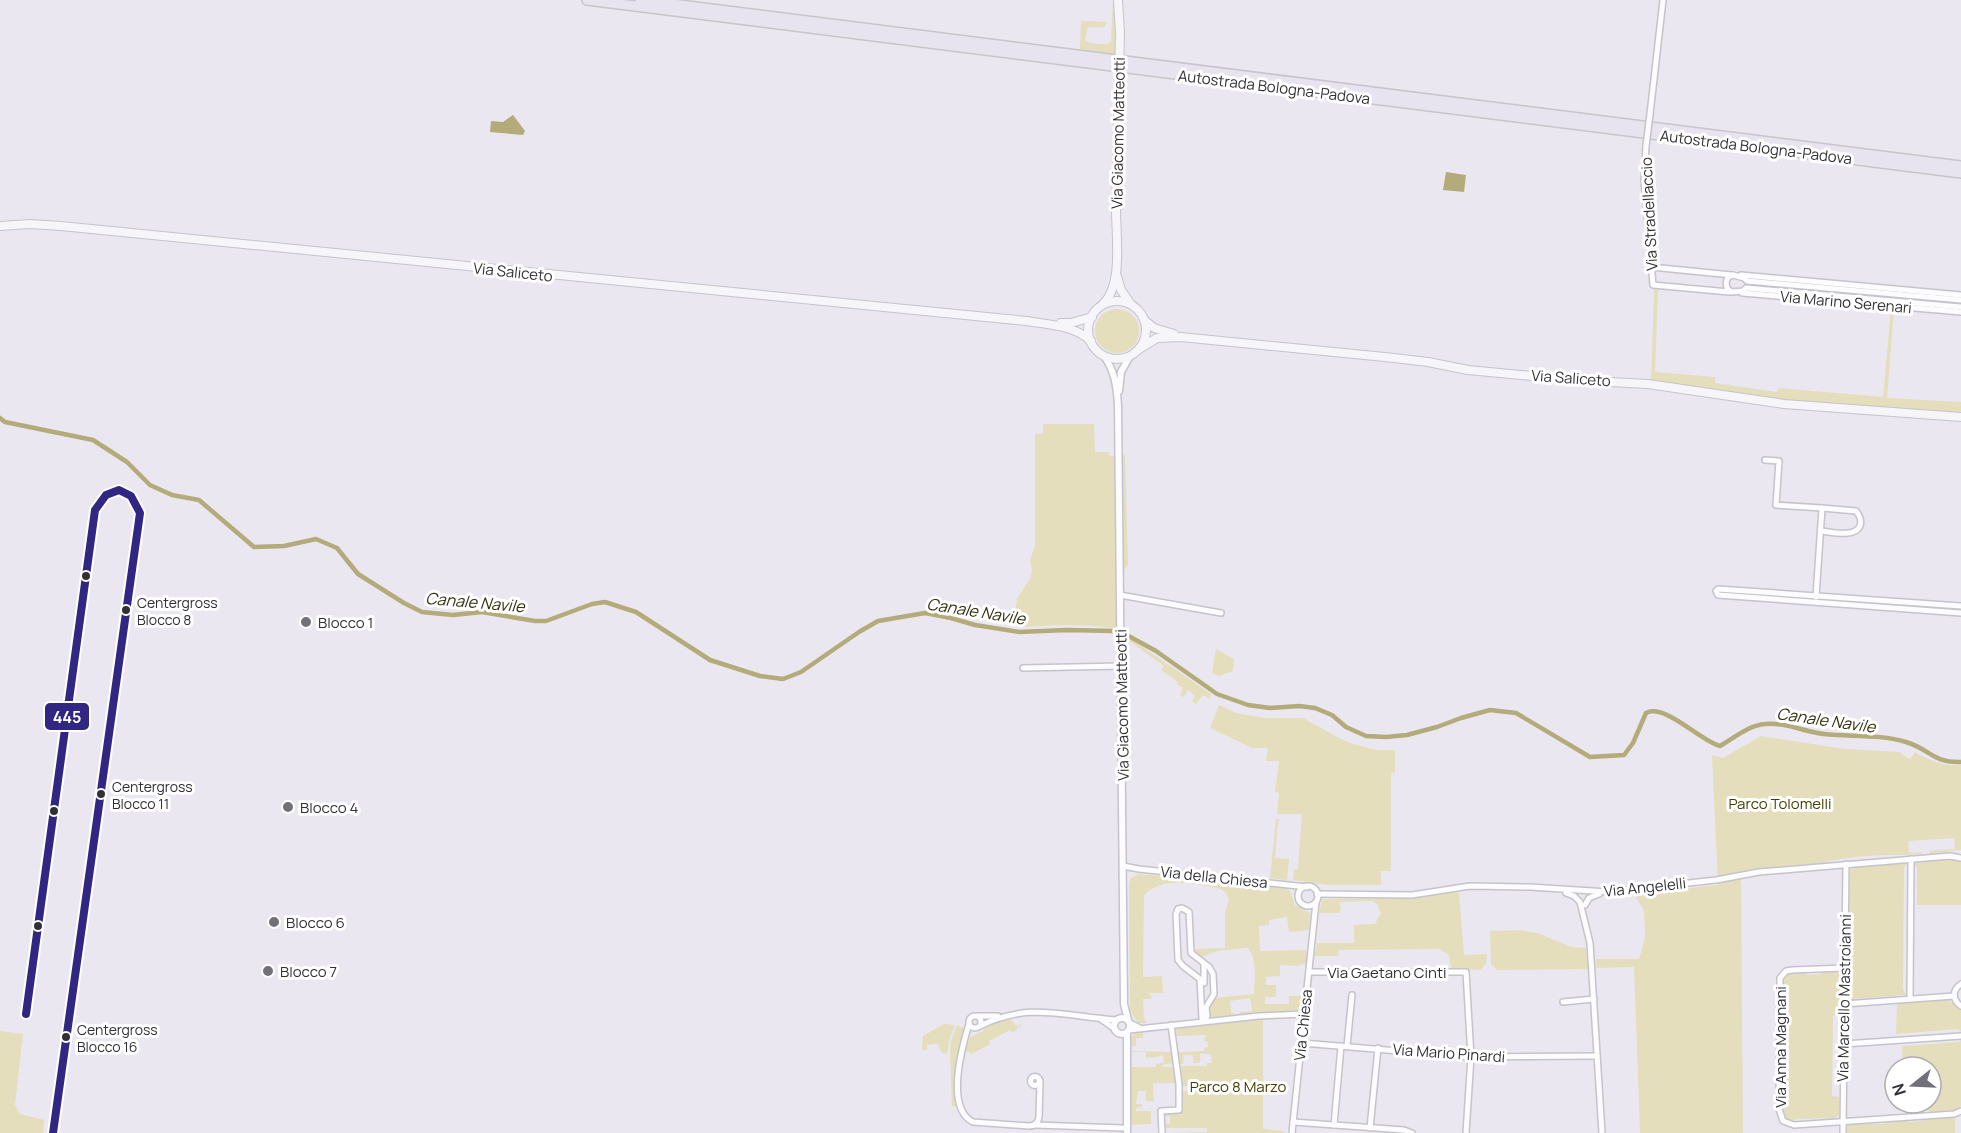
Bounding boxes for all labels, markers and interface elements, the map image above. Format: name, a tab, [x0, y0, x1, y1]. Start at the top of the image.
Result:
street label: Via Giacomo Matteotti	[1106, 57, 1130, 209]
street label: Autostrada Bologna-Padova	[1177, 65, 1371, 109]
street label: Autostrada Bologna-Padova	[1659, 125, 1853, 169]
street label: Via Stradellaccio	[1636, 157, 1662, 271]
street label: Via Saliceto	[472, 257, 554, 287]
street label: Via Marino Serenari	[1779, 286, 1913, 318]
street label: Via Saliceto	[1531, 365, 1612, 391]
unlabelled marker	[80, 570, 92, 582]
water label: Canale Navile	[424, 587, 527, 617]
water label: Canale Navile	[925, 592, 1028, 630]
place label: Centergross Blocco 8	[137, 593, 218, 629]
marker: Centergross Blocco 8	[120, 604, 132, 616]
place label: Blocco 1	[318, 612, 373, 633]
marker: Blocco 1	[299, 615, 313, 629]
street label: Via Giacomo Matteotti	[1110, 629, 1134, 781]
line badge: 445	[44, 702, 90, 731]
water label: Canale Navile	[1775, 702, 1878, 738]
text: 445	[53, 706, 81, 728]
place label: Centergross Blocco 11	[112, 777, 193, 813]
marker: Centergross Blocco 11	[95, 788, 107, 800]
park label: Parco Tolomelli	[1728, 793, 1832, 814]
place label: Blocco 4	[300, 797, 359, 818]
marker: Blocco 4	[281, 800, 295, 814]
unlabelled marker	[48, 805, 60, 817]
street label: Via della Chiesa	[1159, 861, 1269, 893]
street label: Via Angelelli	[1603, 872, 1687, 902]
place label: Blocco 6	[286, 912, 345, 933]
street label: Via Marcello Mastroianni	[1832, 914, 1856, 1082]
marker: Blocco 6	[267, 915, 281, 929]
unlabelled marker	[32, 920, 44, 932]
place label: Blocco 7	[280, 961, 337, 982]
street label: Via Gaetano Cinti	[1328, 962, 1447, 983]
marker: Blocco 7	[261, 964, 275, 978]
street label: Via Anna Magnani	[1770, 986, 1791, 1108]
street label: Via Chiesa	[1289, 988, 1317, 1062]
place label: Centergross Blocco 16	[77, 1020, 158, 1056]
marker: Centergross Blocco 16	[60, 1031, 72, 1043]
street label: Via Mario Pinardi	[1392, 1039, 1506, 1067]
north arrow	[1883, 1055, 1943, 1115]
park label: Parco 8 Marzo	[1190, 1076, 1286, 1097]
text: N	[1886, 1081, 1911, 1099]

